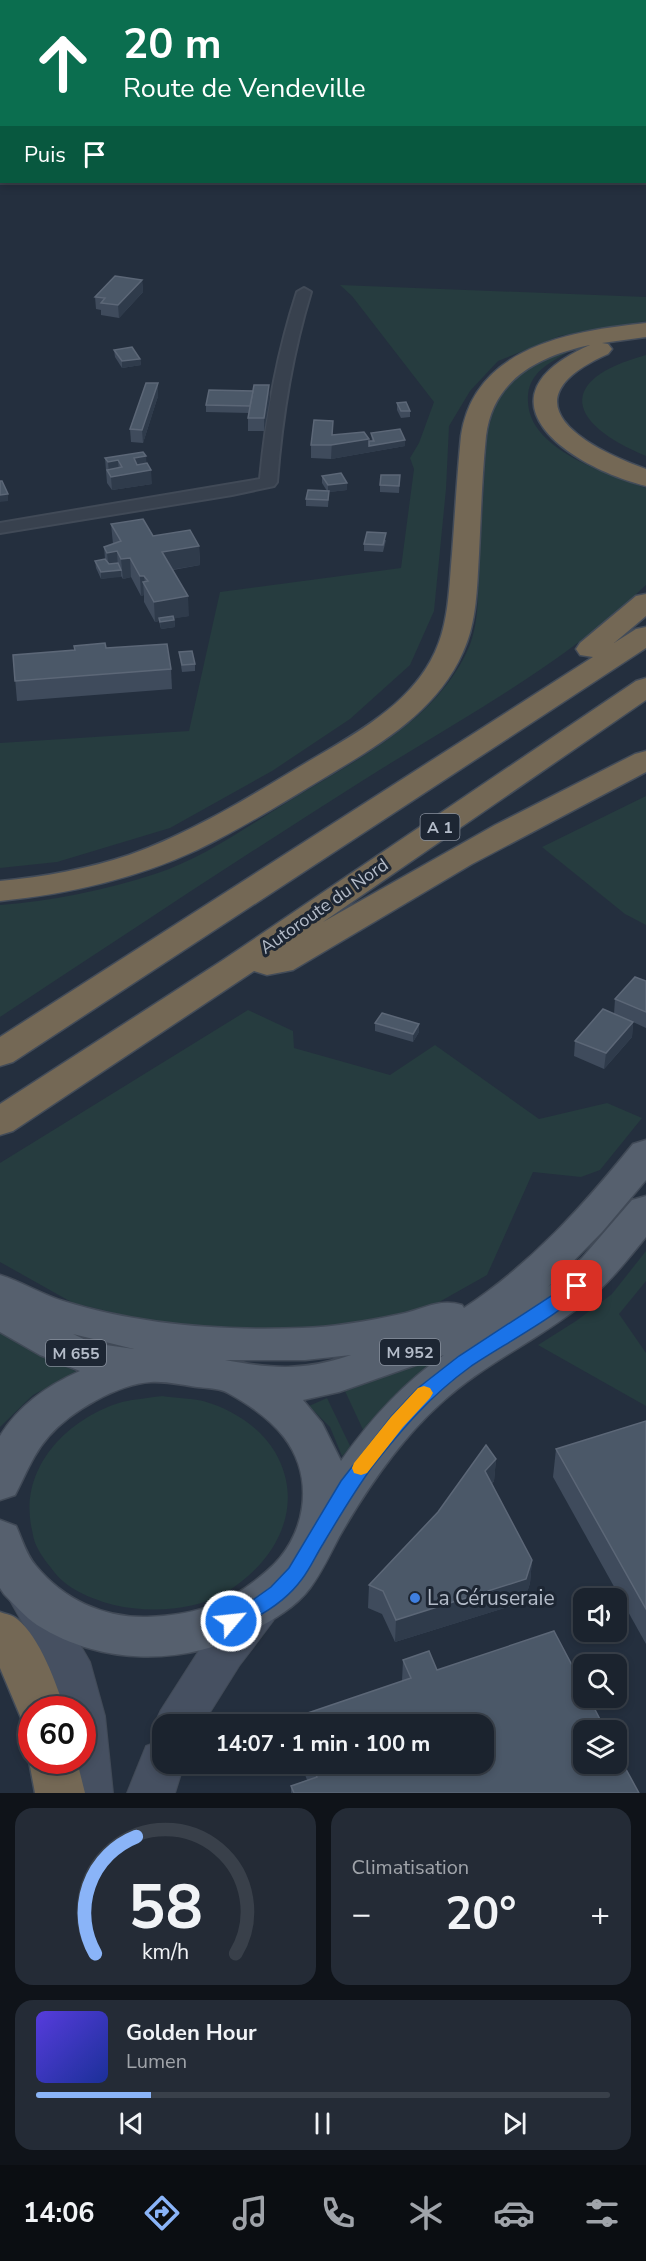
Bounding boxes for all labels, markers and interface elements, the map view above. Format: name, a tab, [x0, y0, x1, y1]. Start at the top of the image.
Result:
text: 20 m	[123, 16, 222, 73]
icon: ahead	[24, 24, 102, 102]
text: Route de Vendeville	[123, 70, 366, 107]
icon: arrive	[78, 138, 111, 171]
text: Puis	[24, 140, 66, 170]
road number: A 1	[420, 814, 460, 840]
street label: Autoroute du Nord	[255, 853, 393, 959]
pin	[551, 1260, 602, 1311]
icon: arrive	[560, 1269, 593, 1302]
road number: M 952	[380, 1339, 440, 1365]
road number: M 655	[46, 1340, 106, 1366]
place label: La Céruseraie	[427, 1584, 555, 1612]
map controls	[573, 1588, 627, 1774]
button: sound	[573, 1588, 627, 1642]
position arrow	[199, 1589, 263, 1653]
marker: La Céruseraie	[408, 1591, 422, 1605]
button: search	[573, 1654, 627, 1708]
speed limit sign: 60	[18, 1696, 96, 1774]
button: layers	[573, 1720, 627, 1774]
text: 14:07 · 1 min · 100 m	[216, 1729, 430, 1759]
text: Climatisation	[352, 1854, 469, 1881]
text: 58	[128, 1865, 203, 1950]
text: 20°	[445, 1884, 516, 1945]
text: −	[352, 1892, 371, 1937]
text: +	[590, 1892, 610, 1937]
text: km/h	[142, 1937, 189, 1967]
text: Golden Hour	[126, 2018, 257, 2048]
text: Lumen	[126, 2048, 187, 2075]
icon: previous	[115, 2107, 148, 2140]
icon: pause	[306, 2107, 339, 2140]
icon: next	[498, 2107, 531, 2140]
icon: directions	[141, 2192, 183, 2234]
icon: music	[229, 2192, 271, 2234]
icon: phone	[317, 2192, 359, 2234]
icon: climate	[405, 2192, 447, 2234]
icon: car	[493, 2192, 535, 2234]
icon: filters	[581, 2192, 623, 2234]
text: 14:06	[23, 2195, 95, 2232]

